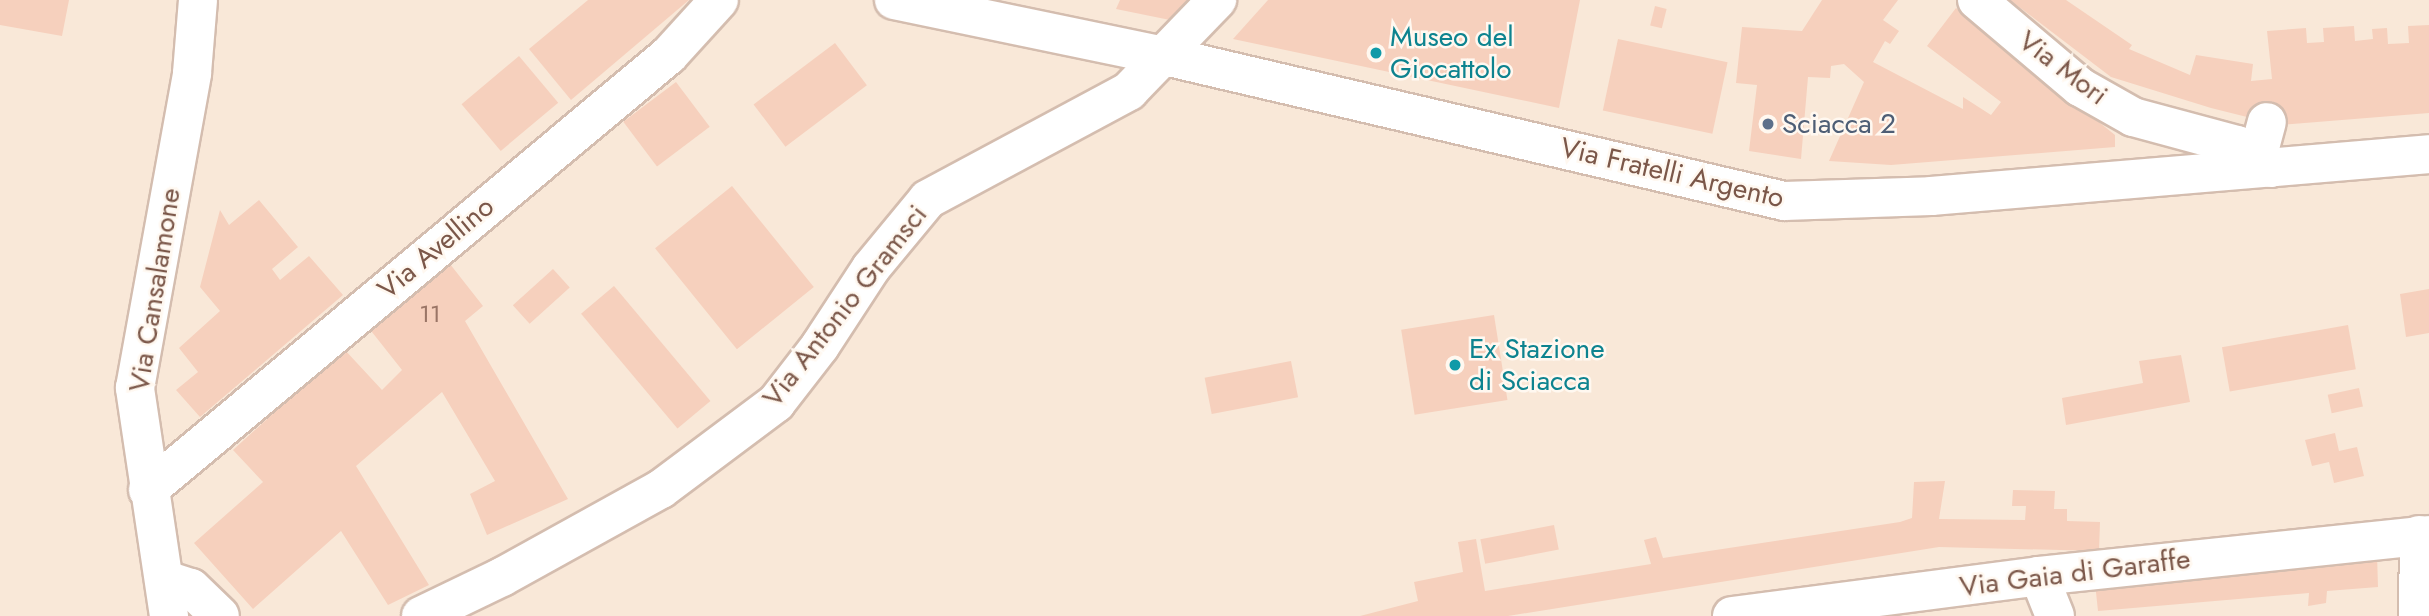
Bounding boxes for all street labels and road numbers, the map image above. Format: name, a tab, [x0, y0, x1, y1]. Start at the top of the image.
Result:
street label: Via Mori	[2012, 24, 2114, 112]
street label: Via Fratelli Argento	[1557, 131, 1787, 215]
street label: Via Cansalamone	[122, 186, 188, 394]
street label: Via Avellino	[371, 190, 501, 306]
street label: Via Antonio Gramsci	[756, 198, 934, 414]
street label: Via Gaia di Garaffe	[1958, 542, 2192, 604]

